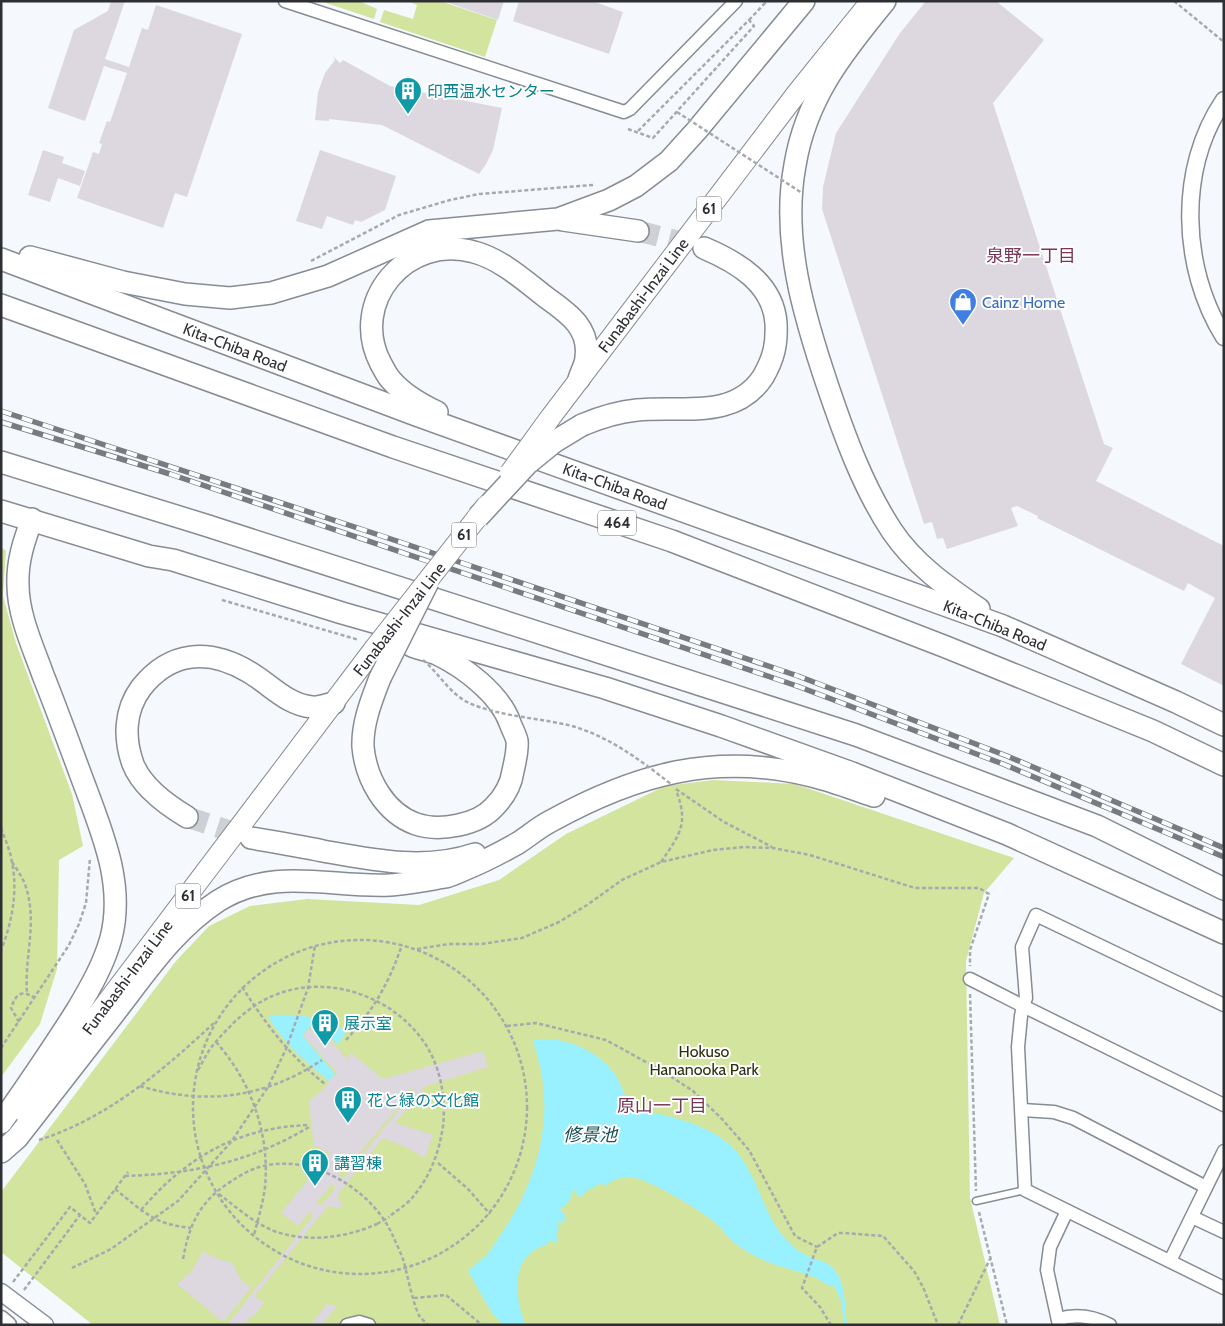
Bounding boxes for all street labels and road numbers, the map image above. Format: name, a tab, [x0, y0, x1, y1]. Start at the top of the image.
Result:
road number: 61	[696, 196, 722, 222]
street label: Funabashi-Inzai Line	[594, 234, 693, 356]
street label: Kita-Chiba Road	[180, 319, 289, 376]
street label: Kita-Chiba Road	[560, 459, 670, 514]
road number: 464	[598, 510, 636, 536]
road number: 61	[452, 522, 476, 548]
street label: Funabashi-Inzai Line	[349, 559, 449, 680]
street label: Kita-Chiba Road	[940, 596, 1049, 655]
road number: 61	[176, 884, 200, 908]
street label: Funabashi-Inzai Line	[78, 916, 177, 1038]

